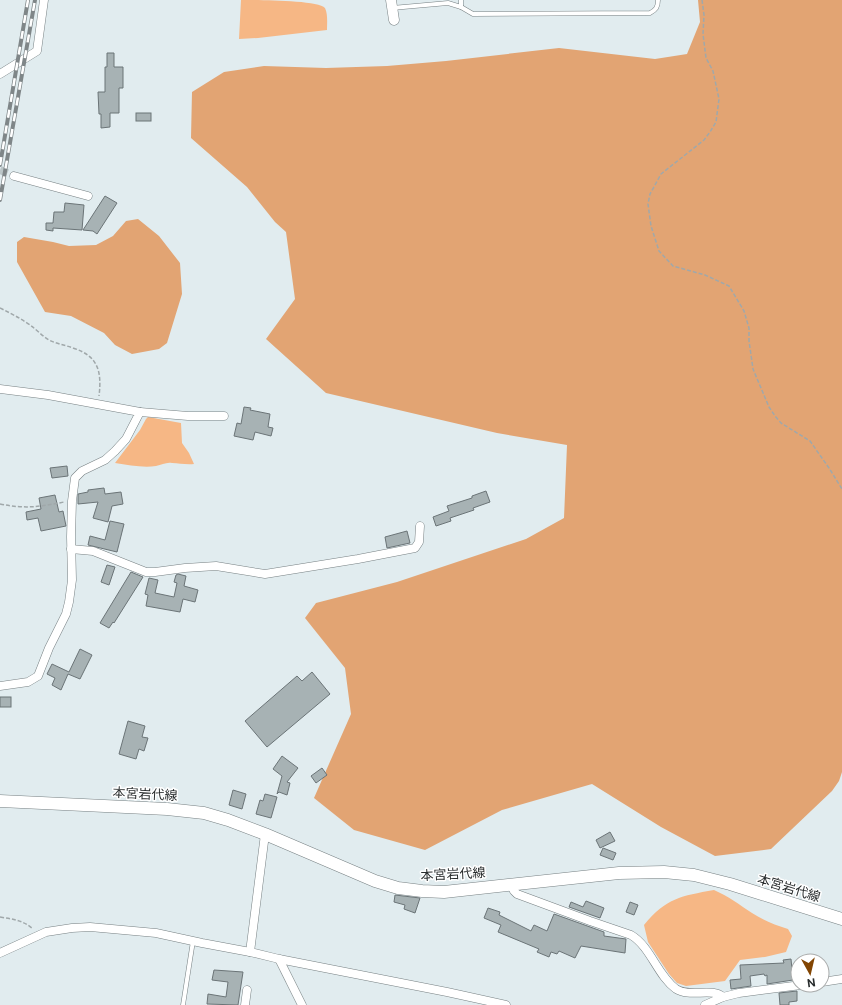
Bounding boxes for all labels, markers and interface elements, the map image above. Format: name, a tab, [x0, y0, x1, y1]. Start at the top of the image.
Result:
street label: 本宮岩代線	[112, 785, 178, 803]
street label: 本宮岩代線	[420, 865, 486, 883]
street label: 本宮岩代線	[756, 871, 822, 905]
north arrow	[790, 953, 830, 993]
text: N	[806, 976, 816, 989]

